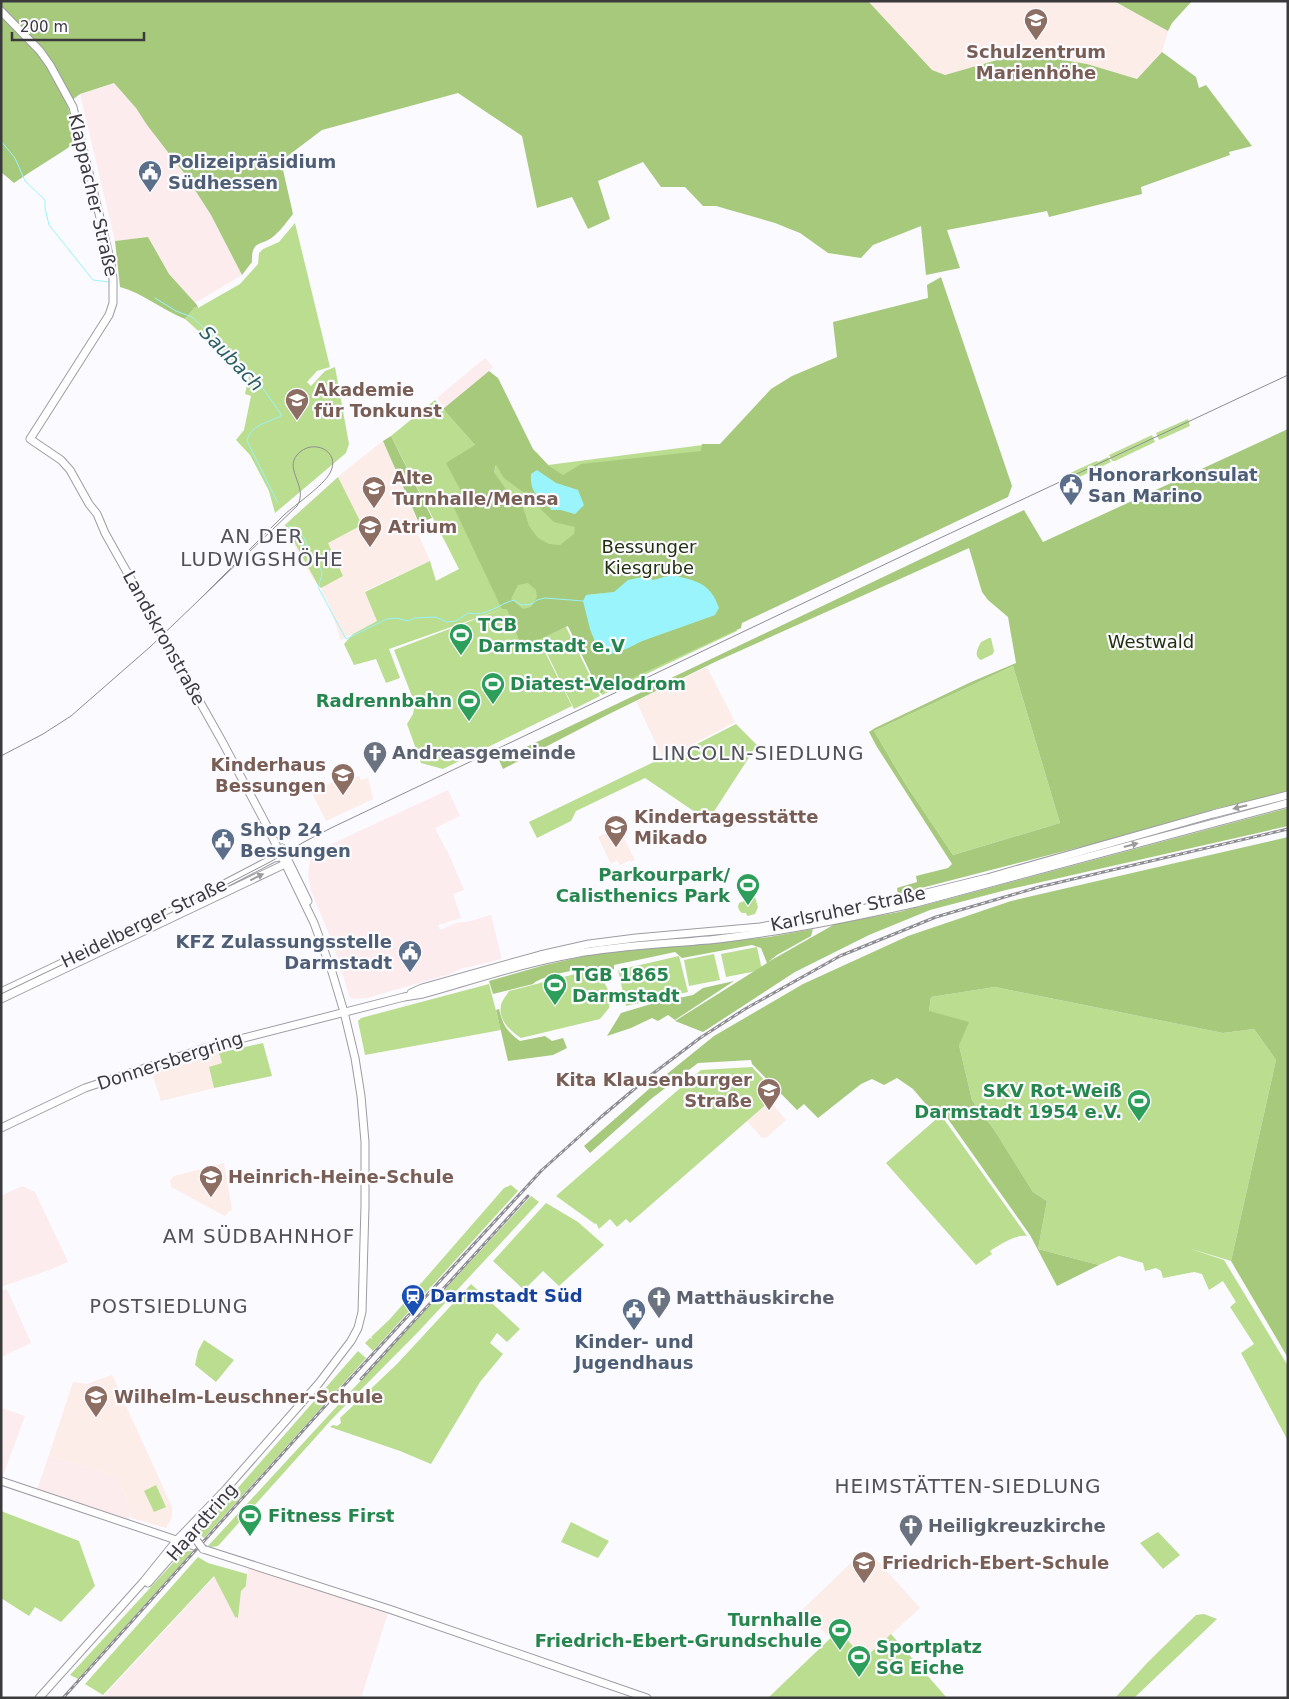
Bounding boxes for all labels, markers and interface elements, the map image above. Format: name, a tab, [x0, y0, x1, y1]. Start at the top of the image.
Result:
school or university icon: Schulzentrum Marienhöhe	[1023, 7, 1049, 41]
scale bar	[12, 10, 145, 42]
text: 200 m	[20, 18, 68, 36]
place label: Schulzentrum Marienhöhe	[966, 41, 1106, 83]
street label: Klappacher Straße	[65, 111, 122, 278]
place label: Polizeipräsidium Südhessen	[168, 151, 336, 193]
public building icon: Polizeipräsidium Südhessen	[137, 159, 163, 193]
water label: Saubach	[196, 321, 268, 395]
place label: Akademie für Tonkunst	[314, 379, 442, 421]
school or university icon: Akademie für Tonkunst	[284, 387, 310, 421]
place label: Honorarkonsulat San Marino	[1088, 464, 1258, 506]
place label: Alte Turnhalle/Mensa	[392, 467, 559, 509]
public building icon: Honorarkonsulat San Marino	[1058, 472, 1084, 506]
school or university icon: Alte Turnhalle/Mensa	[361, 475, 387, 509]
school or university icon: Atrium	[357, 514, 383, 548]
place label: Atrium	[388, 516, 457, 537]
district label: AN DER LUDWIGSHÖHE	[180, 524, 344, 571]
park label: Bessunger Kiesgrube	[602, 536, 697, 578]
street label: Landskronstraße	[119, 567, 210, 709]
place label: TCB Darmstadt e.V	[478, 614, 625, 656]
sports icon: TCB Darmstadt e.V	[448, 622, 474, 656]
park label: Westwald	[1108, 631, 1194, 652]
sports icon: Diatest-Velodrom	[480, 671, 506, 705]
place label: Diatest-Velodrom	[510, 673, 686, 694]
sports icon: Radrennbahn	[456, 688, 482, 722]
place label: Radrennbahn	[316, 690, 452, 711]
church icon: Andreasgemeinde	[362, 740, 388, 774]
district label: LINCOLN-SIEDLUNG	[652, 741, 864, 765]
place label: Andreasgemeinde	[392, 742, 576, 763]
place label: Kinderhaus Bessungen	[211, 754, 326, 796]
school or university icon: Kinderhaus Bessungen	[330, 762, 356, 796]
one-way arrow	[1233, 803, 1248, 811]
place label: Kindertagesstätte Mikado	[634, 806, 818, 848]
school or university icon: Kindertagesstätte Mikado	[603, 814, 629, 848]
place label: Shop 24 Bessungen	[240, 819, 351, 861]
public building icon: Shop 24 Bessungen	[210, 827, 236, 861]
one-way arrow	[1123, 840, 1138, 848]
place label: Parkourpark/ Calisthenics Park	[556, 864, 731, 906]
sports icon: Parkourpark/ Calisthenics Park	[735, 872, 761, 906]
street label: Heidelberger Straße	[58, 873, 230, 972]
one-way arrow	[250, 873, 264, 881]
street label: Karlsruher Straße	[768, 882, 927, 935]
place label: KFZ Zulassungsstelle Darmstadt	[176, 931, 392, 973]
public building icon: KFZ Zulassungsstelle Darmstadt	[397, 939, 423, 973]
place label: TGB 1865 Darmstadt	[572, 964, 680, 1006]
sports icon: TGB 1865 Darmstadt	[542, 972, 568, 1006]
street label: Donnersbergring	[94, 1027, 245, 1094]
place label: Kita Klausenburger Straße	[556, 1069, 752, 1111]
school or university icon: Kita Klausenburger Straße	[756, 1077, 782, 1111]
place label: SKV Rot-Weiß Darmstadt 1954 e.V.	[914, 1080, 1122, 1122]
sports icon: SKV Rot-Weiß Darmstadt 1954 e.V.	[1126, 1088, 1152, 1122]
school or university icon: Heinrich-Heine-Schule	[198, 1164, 224, 1198]
place label: Heinrich-Heine-Schule	[228, 1166, 454, 1187]
district label: AM SÜDBAHNHOF	[163, 1224, 355, 1248]
station icon: Darmstadt Süd	[400, 1283, 426, 1317]
place label: Darmstadt Süd	[430, 1285, 583, 1306]
church icon: Matthäuskirche	[646, 1285, 672, 1319]
place label: Matthäuskirche	[676, 1287, 834, 1308]
district label: POSTSIEDLUNG	[90, 1295, 248, 1317]
public building icon: Kinder- und Jugendhaus	[621, 1297, 647, 1331]
place label: Kinder- und Jugendhaus	[573, 1331, 694, 1373]
school or university icon: Wilhelm-Leuschner-Schule	[83, 1384, 109, 1418]
place label: Wilhelm-Leuschner-Schule	[114, 1386, 383, 1407]
district label: HEIMSTÄTTEN-SIEDLUNG	[834, 1474, 1102, 1498]
street label: Haardtring	[162, 1478, 241, 1565]
sports icon: Fitness First	[237, 1503, 263, 1537]
place label: Fitness First	[268, 1505, 395, 1526]
church icon: Heiligkreuzkirche	[898, 1513, 924, 1547]
place label: Heiligkreuzkirche	[928, 1515, 1106, 1536]
school or university icon: Friedrich-Ebert-Schule	[851, 1550, 877, 1584]
place label: Friedrich-Ebert-Schule	[882, 1552, 1109, 1573]
place label: Turnhalle Friedrich-Ebert-Grundschule	[535, 1609, 822, 1651]
sports icon: Turnhalle Friedrich-Ebert-Grundschule	[827, 1617, 853, 1651]
place label: Sportplatz SG Eiche	[876, 1636, 982, 1678]
sports icon: Sportplatz SG Eiche	[846, 1644, 872, 1678]

